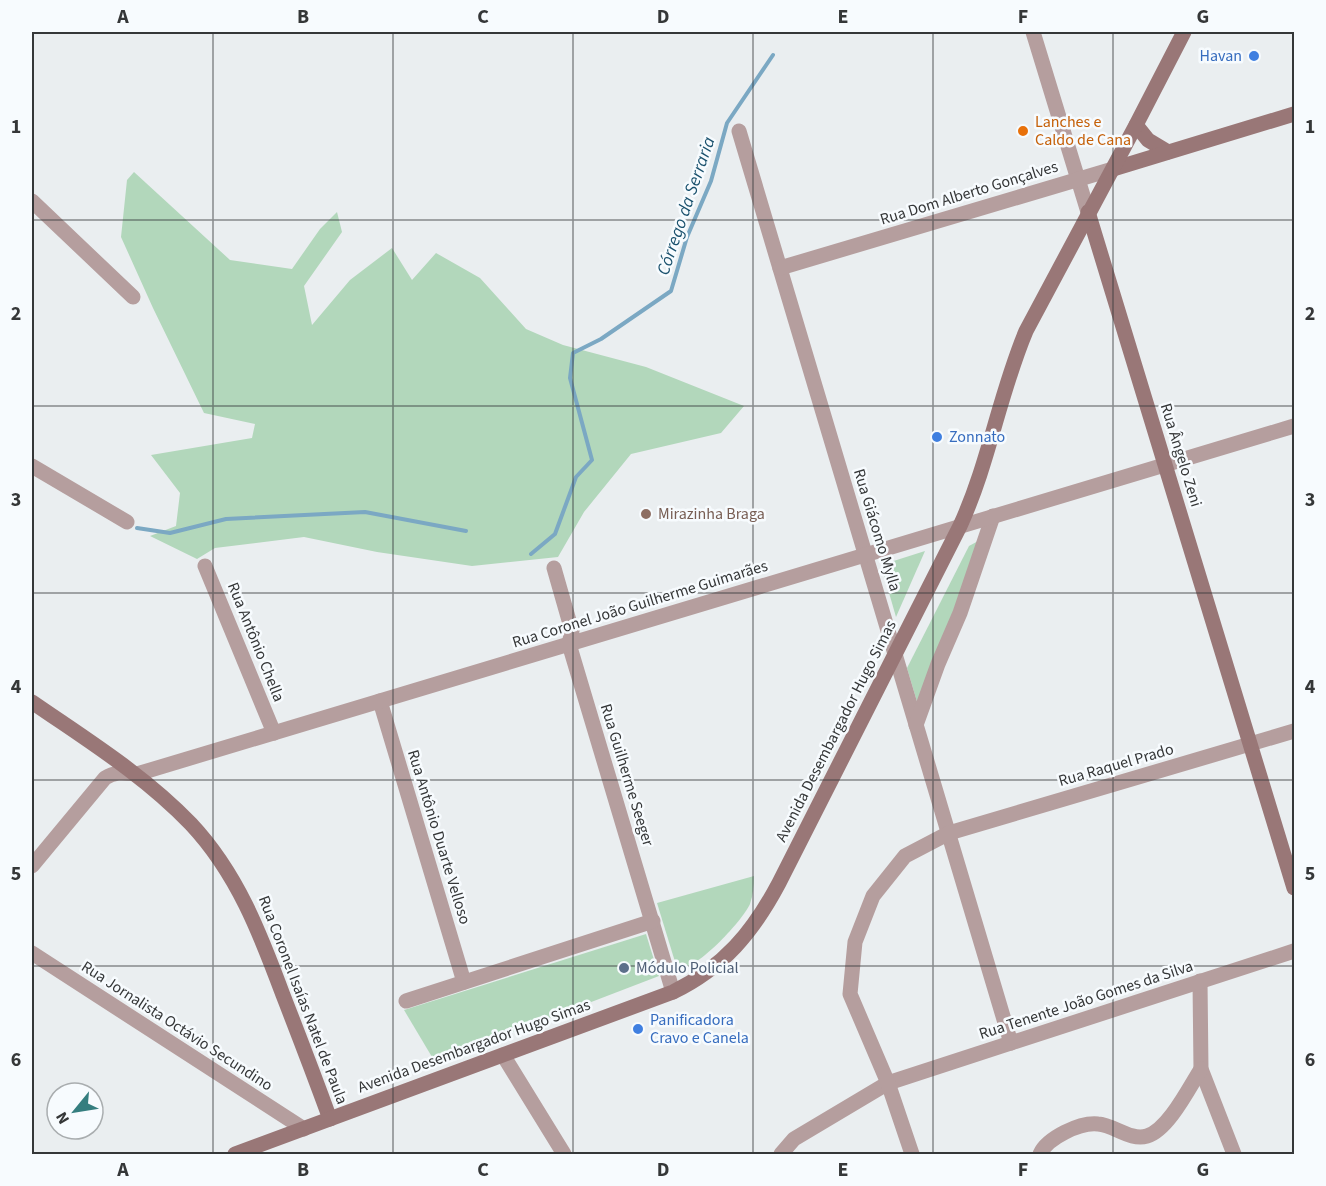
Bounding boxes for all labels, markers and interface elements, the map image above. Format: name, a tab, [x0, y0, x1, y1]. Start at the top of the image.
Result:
text: A	[116, 3, 129, 31]
text: B	[297, 3, 309, 31]
text: C	[477, 3, 489, 31]
text: D	[657, 3, 669, 31]
text: E	[838, 3, 848, 31]
text: F	[1018, 3, 1028, 31]
text: G	[1197, 3, 1209, 31]
place label: Havan	[1200, 45, 1242, 67]
marker: Havan	[1247, 49, 1261, 63]
place label: Lanches e Caldo de Cana	[1035, 111, 1131, 151]
text: 1	[11, 113, 21, 141]
text: 1	[1305, 113, 1315, 141]
marker: Lanches e Caldo de Cana	[1016, 124, 1030, 138]
water label: Córrego da Serraria	[651, 133, 722, 279]
street label: Rua Dom Alberto Gonçalves	[877, 155, 1061, 231]
text: 2	[11, 300, 21, 328]
text: 2	[1305, 300, 1315, 328]
street label: Rua Ângelo Zeni	[1155, 401, 1207, 509]
place label: Zonnato	[949, 426, 1005, 448]
marker: Zonnato	[930, 430, 944, 444]
street label: Rua Giácomo Mylla	[848, 466, 906, 594]
text: 3	[11, 486, 21, 514]
text: 3	[1305, 486, 1315, 514]
place label: Mirazinha Braga	[658, 503, 765, 525]
marker: Mirazinha Braga	[639, 507, 653, 521]
street label: Rua Coronel João Guilherme Guimarães	[510, 555, 771, 653]
street label: Rua Antônio Chella	[222, 579, 290, 705]
street label: Avenida Desembargador Hugo Simas	[770, 616, 902, 846]
text: 4	[11, 673, 22, 701]
text: 4	[1305, 673, 1316, 701]
street label: Rua Guilherme Seeger	[595, 701, 659, 849]
street label: Rua Raquel Prado	[1056, 738, 1176, 792]
street label: Rua Antônio Duarte Velloso	[402, 747, 476, 927]
text: 5	[11, 860, 21, 888]
text: 5	[1305, 860, 1315, 888]
street label: Rua Coronel Isaías Natel de Paula	[253, 893, 353, 1107]
street label: Rua Tenente João Gomes da Silva	[976, 955, 1196, 1045]
street label: Rua Jornalista Octávio Secundino	[77, 956, 277, 1096]
place label: Módulo Policial	[636, 957, 739, 979]
marker: Módulo Policial	[617, 961, 631, 975]
street label: Avenida Desembargador Hugo Simas	[355, 993, 594, 1098]
place label: Panificadora Cravo e Canela	[650, 1009, 749, 1049]
marker: Panificadora Cravo e Canela	[631, 1022, 645, 1036]
text: 6	[11, 1046, 21, 1074]
text: 6	[1305, 1046, 1315, 1074]
north arrow	[45, 1081, 105, 1141]
text: N	[51, 1108, 75, 1128]
text: A	[116, 1156, 129, 1184]
text: B	[297, 1156, 309, 1184]
text: C	[477, 1156, 489, 1184]
text: D	[657, 1156, 669, 1184]
text: E	[838, 1156, 848, 1184]
text: F	[1018, 1156, 1028, 1184]
text: G	[1197, 1156, 1209, 1184]

